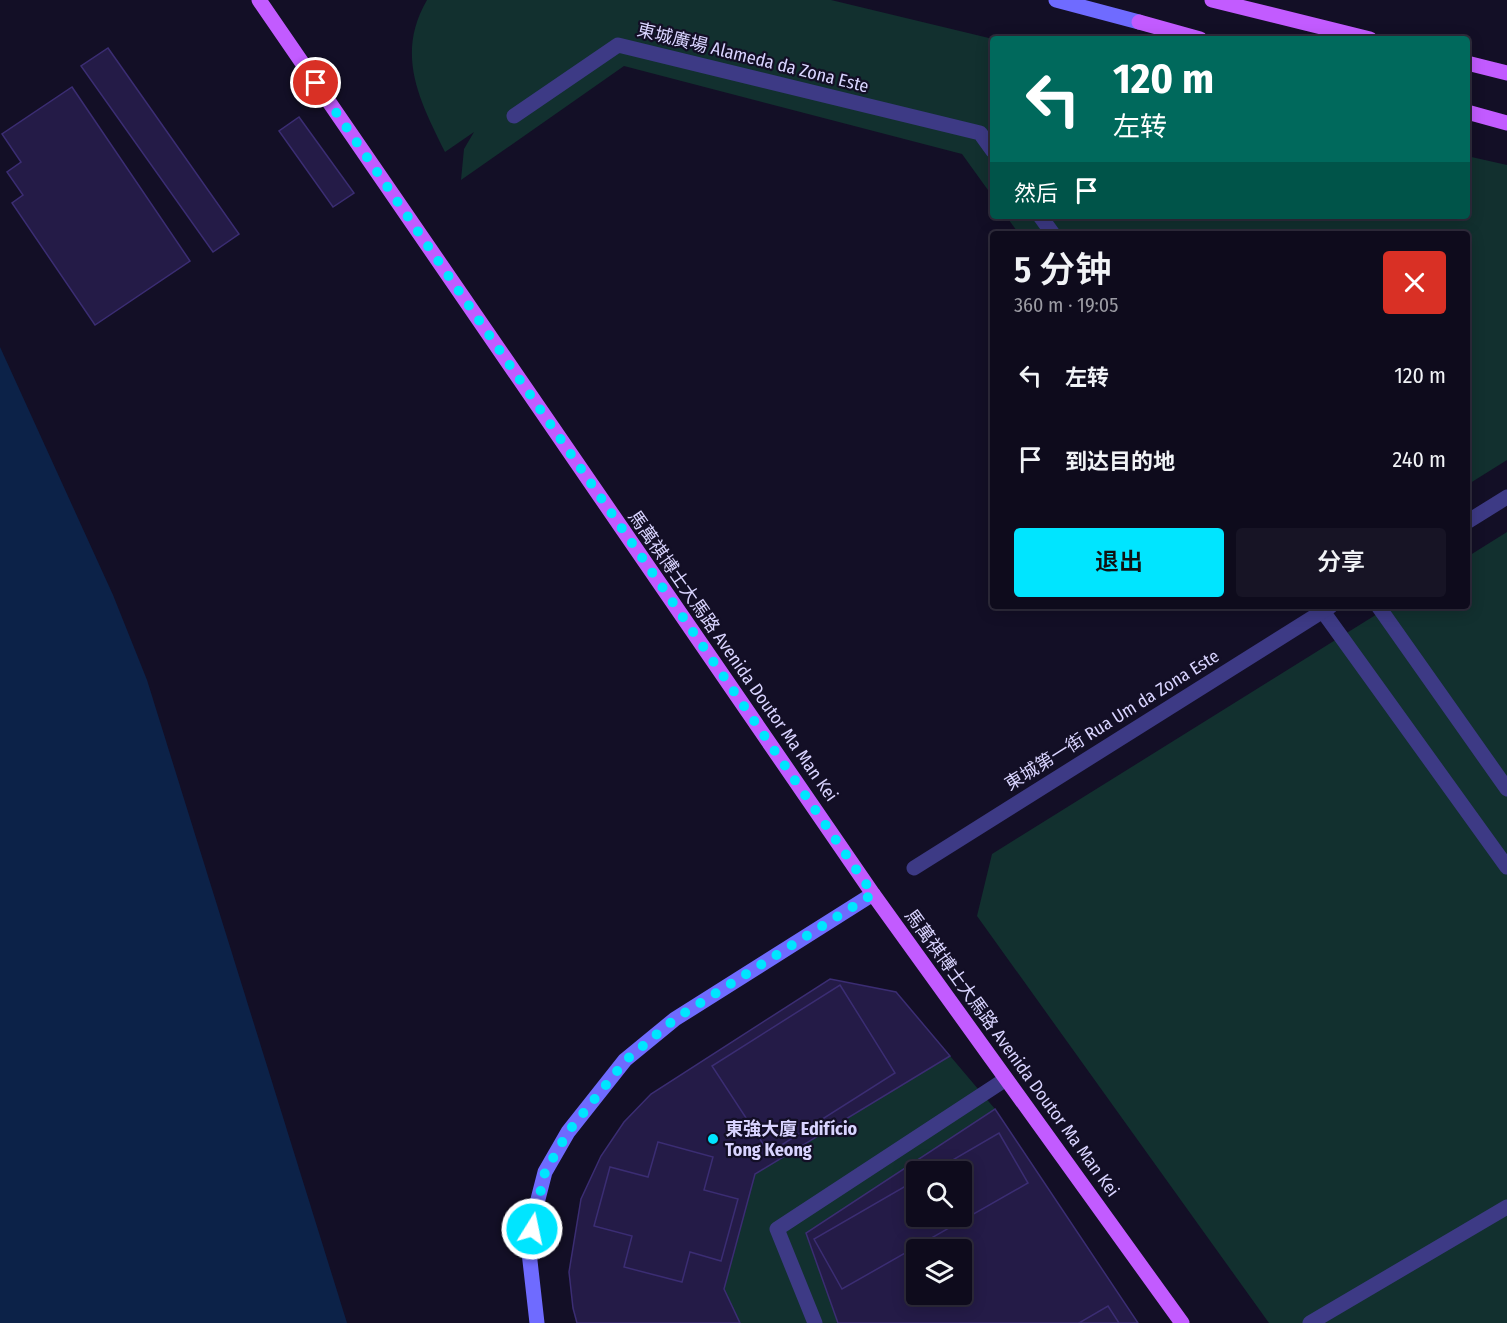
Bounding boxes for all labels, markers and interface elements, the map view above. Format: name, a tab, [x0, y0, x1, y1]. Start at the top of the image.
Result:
street label: 東城廣場 Alameda da Zona Este	[635, 19, 871, 97]
text: 120 m	[1113, 54, 1214, 104]
pin	[290, 57, 341, 108]
icon: left	[1014, 60, 1092, 138]
icon: arrive	[299, 66, 332, 99]
text: 左转	[1113, 111, 1167, 143]
icon: arrive	[1070, 174, 1103, 207]
text: 然后	[1014, 180, 1058, 207]
text: 5 分钟	[1014, 248, 1111, 292]
button: close	[1383, 251, 1446, 314]
text: 360 m · 19:05	[1014, 293, 1118, 317]
icon: left	[1014, 359, 1047, 392]
text: 120 m	[1394, 362, 1446, 389]
text: 左转	[1065, 364, 1109, 391]
icon: arrive	[1014, 443, 1047, 476]
text: 240 m	[1393, 446, 1446, 473]
text: 到达目的地	[1065, 448, 1175, 475]
street label: 馬萬祺博士大馬路 Avenida Doutor Ma Man Kei	[624, 506, 842, 806]
button: 退出	[1014, 528, 1224, 597]
button: 分享	[1236, 528, 1446, 597]
street label: 東城第一街 Rua Um da Zona Este	[1001, 645, 1223, 795]
street label: 馬萬祺博士大馬路 Avenida Doutor Ma Man Kei	[900, 905, 1124, 1201]
place label: 東強大廈 Edifício Tong Keong	[725, 1118, 858, 1161]
marker: 東強大廈 Edifício Tong Keong	[706, 1132, 720, 1146]
map controls	[906, 1161, 972, 1305]
button: search	[906, 1161, 972, 1227]
position arrow	[500, 1197, 564, 1261]
button: layers	[906, 1239, 972, 1305]

